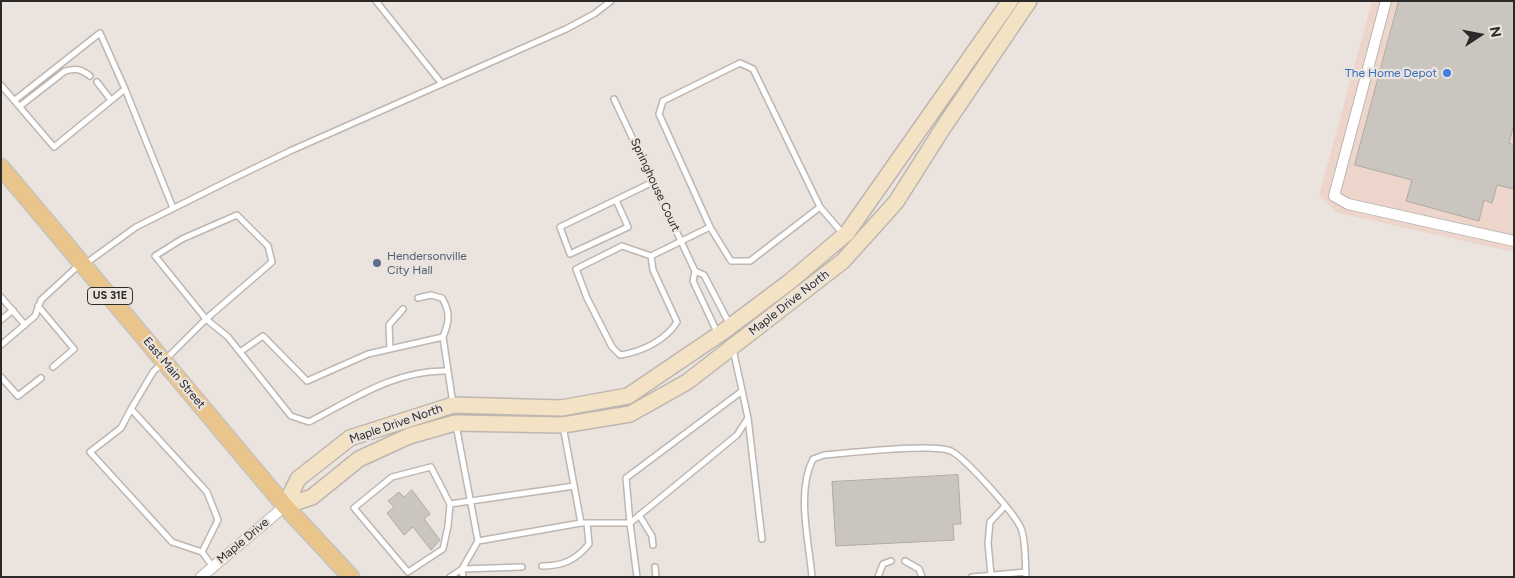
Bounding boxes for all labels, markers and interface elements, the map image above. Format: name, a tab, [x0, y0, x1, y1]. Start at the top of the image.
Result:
north arrow	[1455, 10, 1505, 60]
text: N	[1486, 25, 1505, 39]
place label: The Home Depot	[1345, 66, 1437, 80]
marker: The Home Depot	[1441, 67, 1453, 79]
street label: Springhouse Court	[627, 136, 683, 234]
place label: Hendersonville City Hall	[387, 249, 467, 277]
marker: Hendersonville City Hall	[371, 257, 383, 269]
street label: Maple Drive North	[746, 267, 832, 339]
road number: US 31E	[88, 288, 132, 304]
street label: East Main Street	[140, 334, 208, 412]
street label: Maple Drive North	[347, 401, 445, 447]
street label: Maple Drive	[214, 515, 272, 567]

